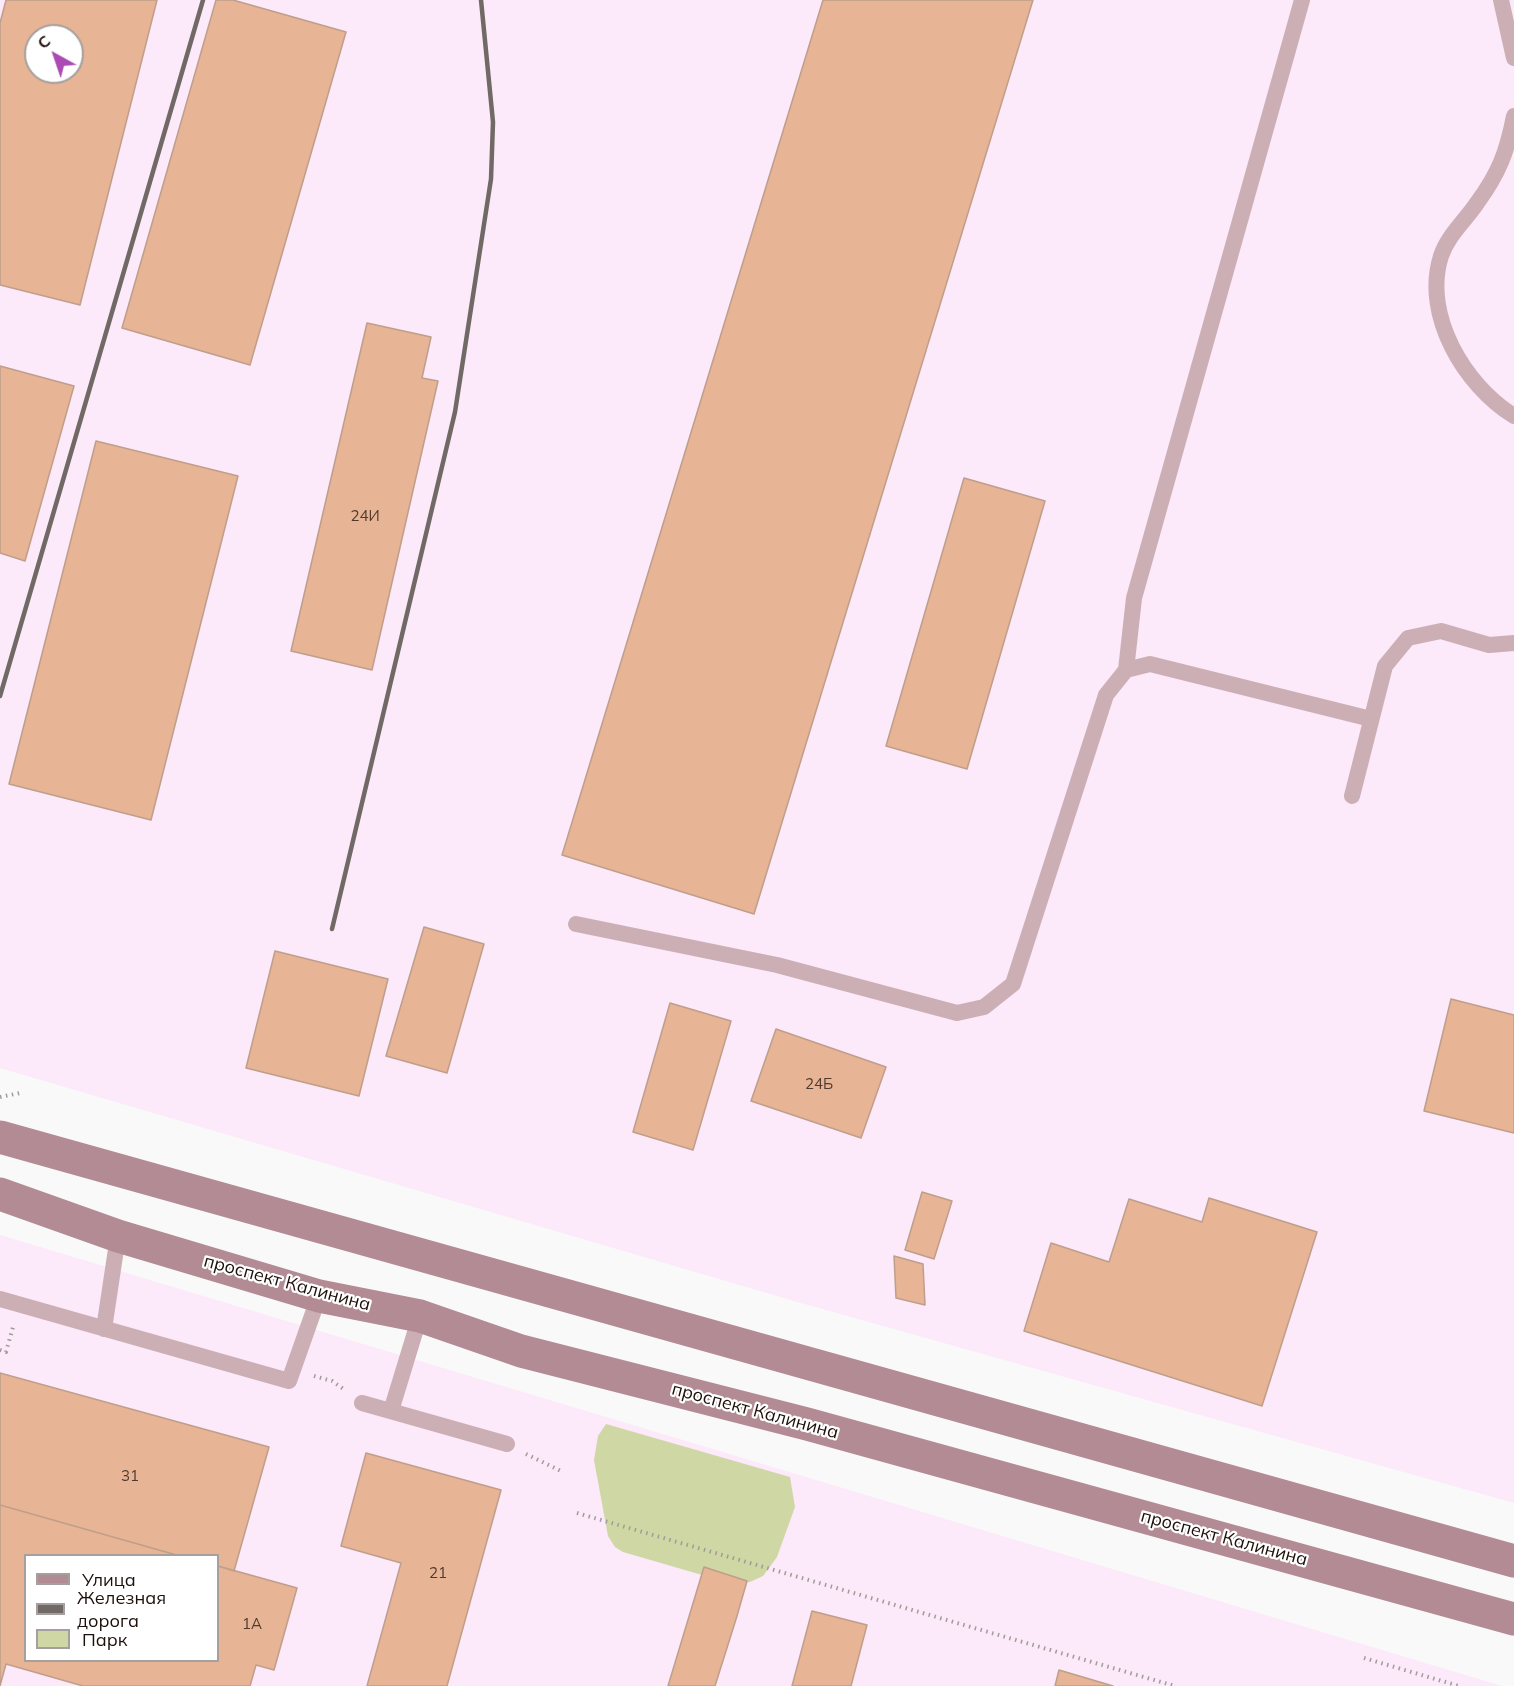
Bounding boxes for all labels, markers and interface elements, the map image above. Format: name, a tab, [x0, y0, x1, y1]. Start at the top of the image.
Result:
north arrow	[24, 24, 84, 84]
text: С	[33, 31, 54, 53]
house number: 24И	[350, 507, 380, 525]
house number: 24Б	[805, 1075, 833, 1093]
street label: проспект Калинина	[201, 1250, 373, 1316]
street label: проспект Калинина	[669, 1378, 841, 1444]
house number: 31	[121, 1467, 139, 1485]
street label: проспект Калинина	[1138, 1505, 1310, 1571]
legend	[24, 1554, 219, 1662]
house number: 21	[429, 1564, 447, 1582]
text: Улица	[82, 1568, 136, 1591]
text: Железная дорога	[77, 1586, 166, 1632]
house number: 1А	[242, 1615, 262, 1633]
text: Парк	[82, 1628, 127, 1651]

